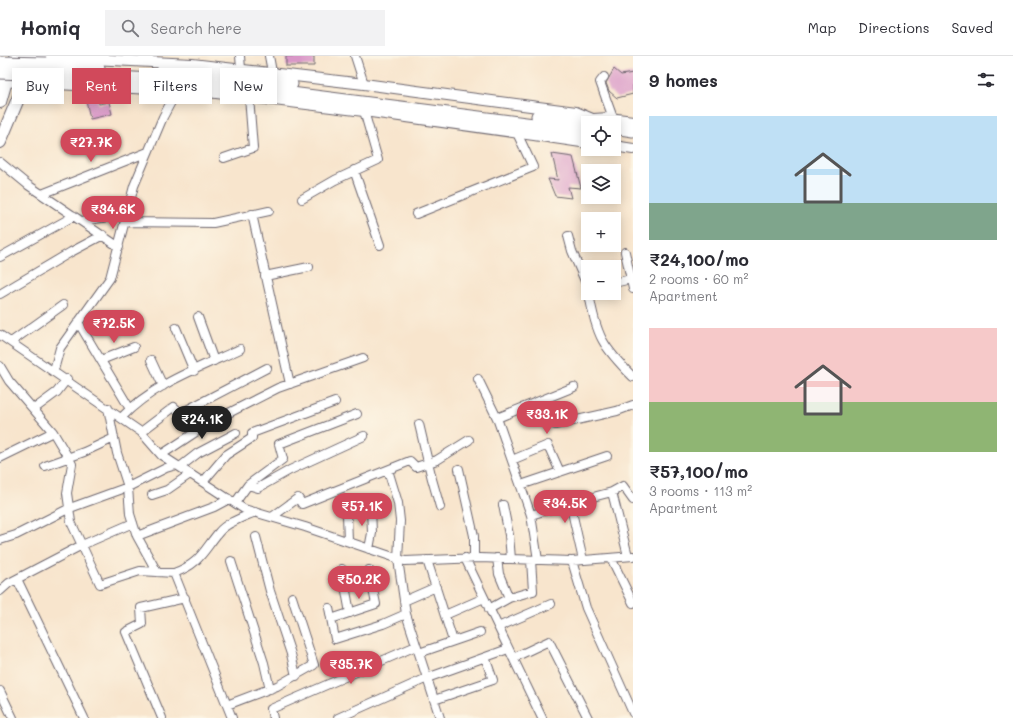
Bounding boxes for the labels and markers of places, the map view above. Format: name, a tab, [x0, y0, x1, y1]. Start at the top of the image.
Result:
pin: ₹27.7K	[58, 129, 124, 163]
pin: ₹34.6K	[80, 196, 146, 230]
pin: ₹72.5K	[81, 310, 147, 344]
pin: ₹33.1K	[514, 401, 580, 435]
pin: ₹24.1K	[169, 406, 235, 440]
pin: ₹34.5K	[532, 490, 598, 524]
pin: ₹57.1K	[329, 493, 395, 527]
pin: ₹50.2K	[326, 566, 392, 600]
pin: ₹35.7K	[318, 651, 384, 685]

